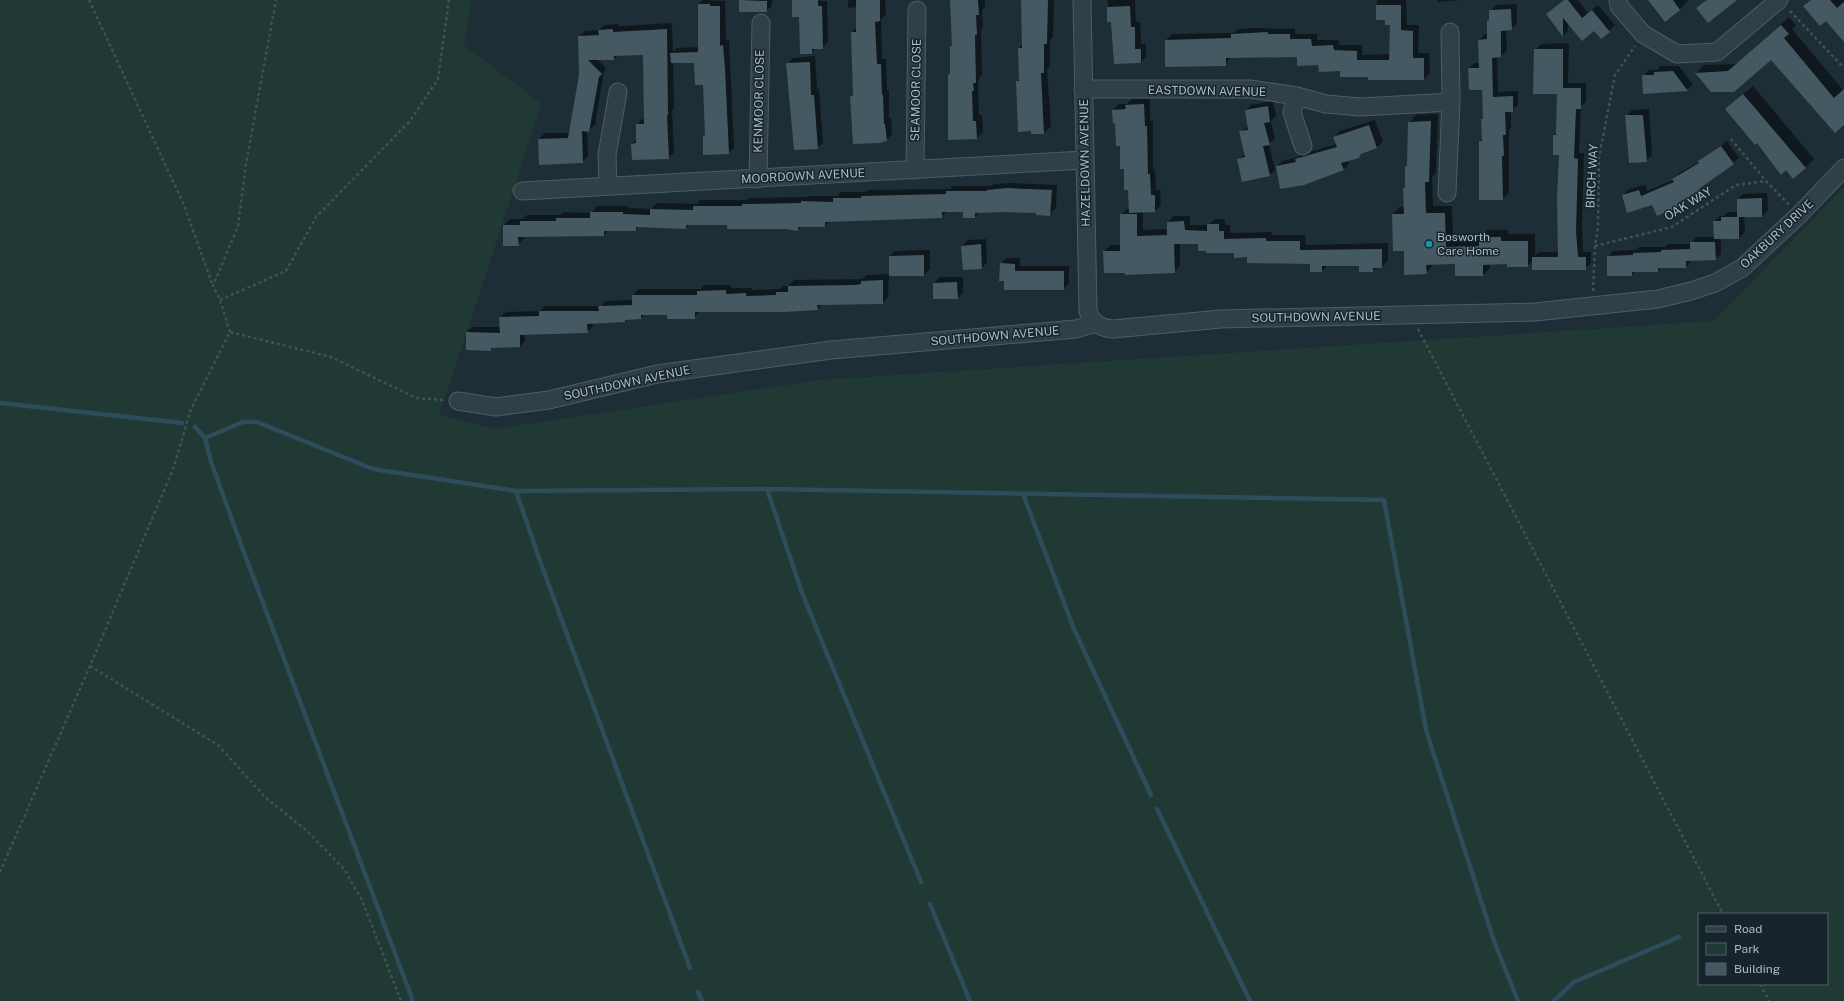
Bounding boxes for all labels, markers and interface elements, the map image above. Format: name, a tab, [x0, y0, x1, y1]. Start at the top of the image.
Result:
street label: SEAMOOR CLOSE	[908, 39, 924, 141]
street label: KENMOOR CLOSE	[751, 49, 767, 153]
street label: EASTDOWN AVENUE	[1148, 83, 1266, 99]
street label: HAZELDOWN AVENUE	[1077, 99, 1093, 227]
street label: BIRCH WAY	[1583, 143, 1601, 209]
street label: MOORDOWN AVENUE	[741, 166, 865, 186]
street label: OAK WAY	[1662, 184, 1715, 224]
street label: OAKBURY DRIVE	[1738, 197, 1816, 271]
place label: Bosworth Care Home	[1437, 230, 1499, 258]
marker: Bosworth Care Home	[1424, 239, 1434, 249]
street label: SOUTHDOWN AVENUE	[1251, 309, 1381, 325]
street label: SOUTHDOWN AVENUE	[930, 323, 1060, 349]
street label: SOUTHDOWN AVENUE	[562, 363, 692, 403]
legend	[1698, 913, 1828, 985]
text: Road	[1734, 922, 1762, 936]
text: Park	[1734, 942, 1760, 956]
text: Building	[1734, 962, 1780, 976]

